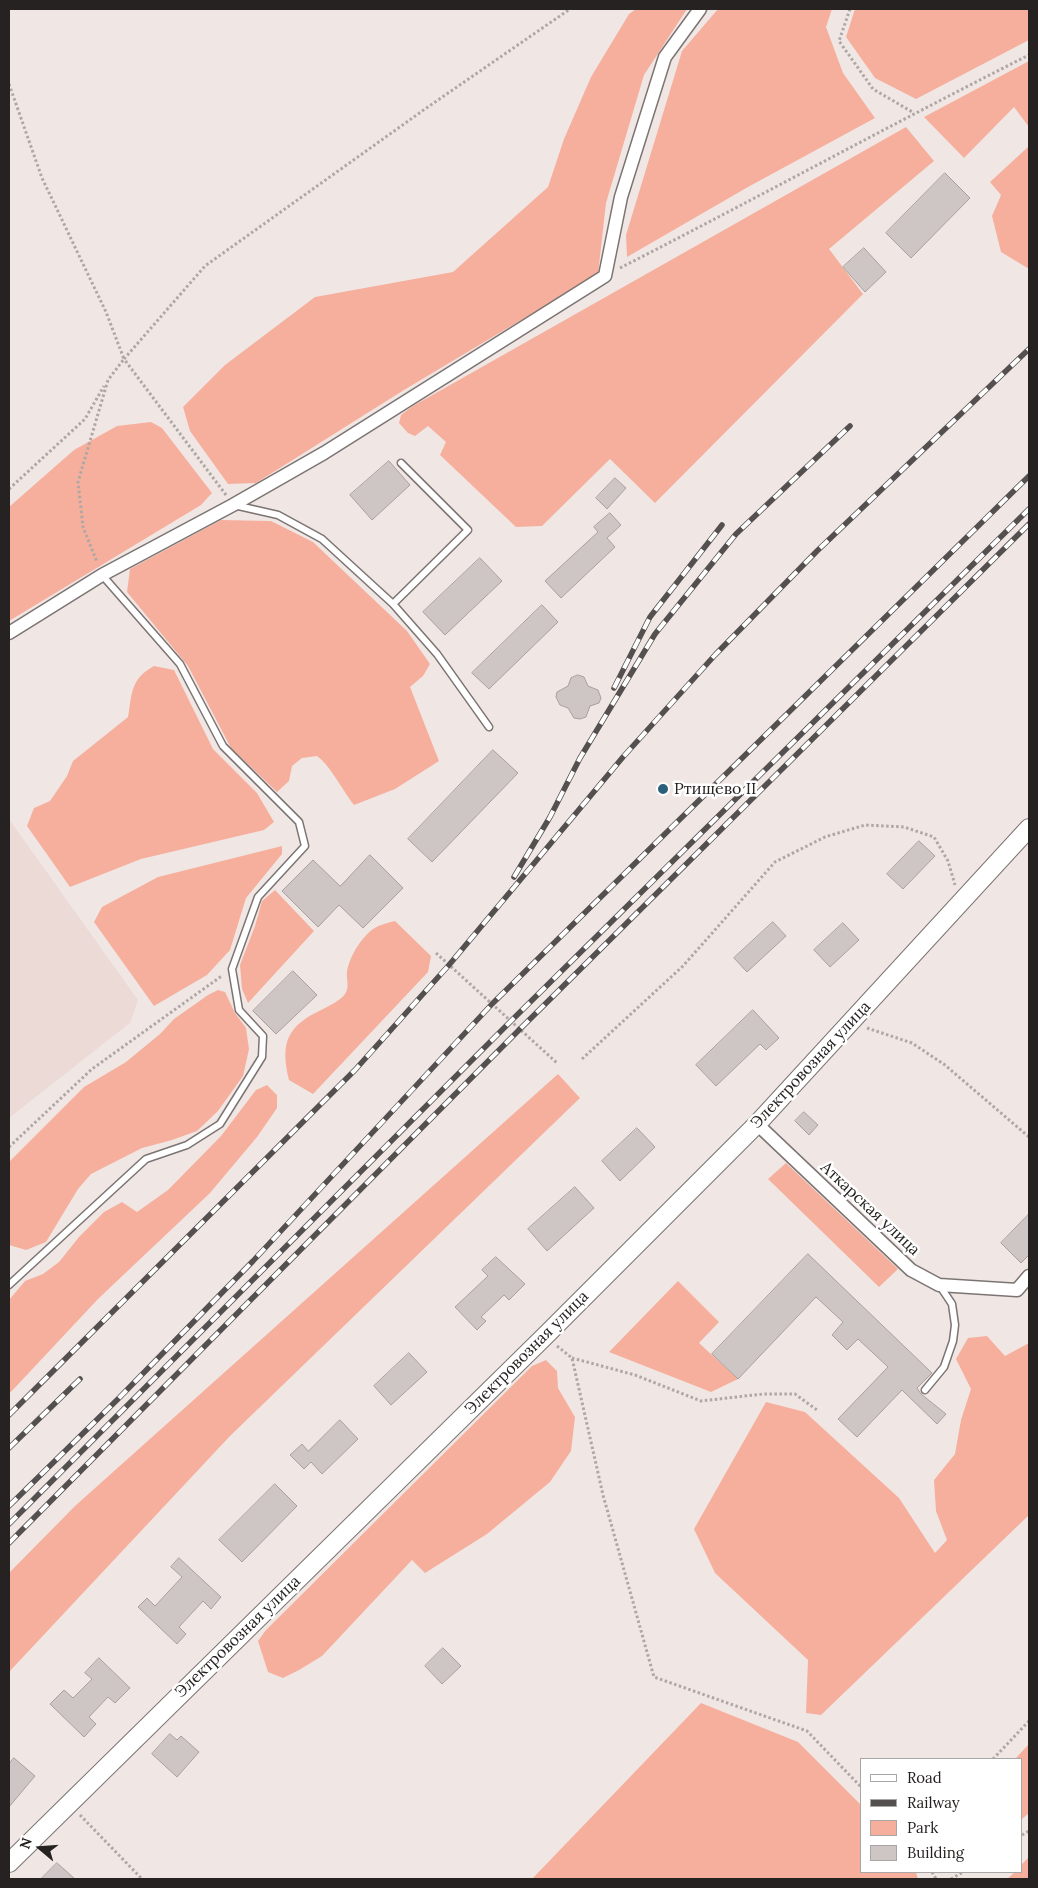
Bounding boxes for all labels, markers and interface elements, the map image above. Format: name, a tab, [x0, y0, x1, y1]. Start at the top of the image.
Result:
place label: Ртищево II	[674, 779, 756, 799]
marker: Ртищево II	[656, 782, 670, 796]
street label: Электровозная улица	[747, 997, 875, 1133]
street label: Аткарская улица	[816, 1158, 924, 1260]
street label: Электровозная улица	[461, 1287, 593, 1419]
street label: Электровозная улица	[171, 1572, 305, 1702]
legend	[860, 1758, 1023, 1873]
text: Road	[907, 1768, 942, 1787]
text: Railway	[907, 1793, 960, 1812]
text: Park	[907, 1818, 938, 1837]
north arrow	[15, 1823, 65, 1873]
text: N	[15, 1835, 36, 1851]
text: Building	[907, 1843, 964, 1862]

